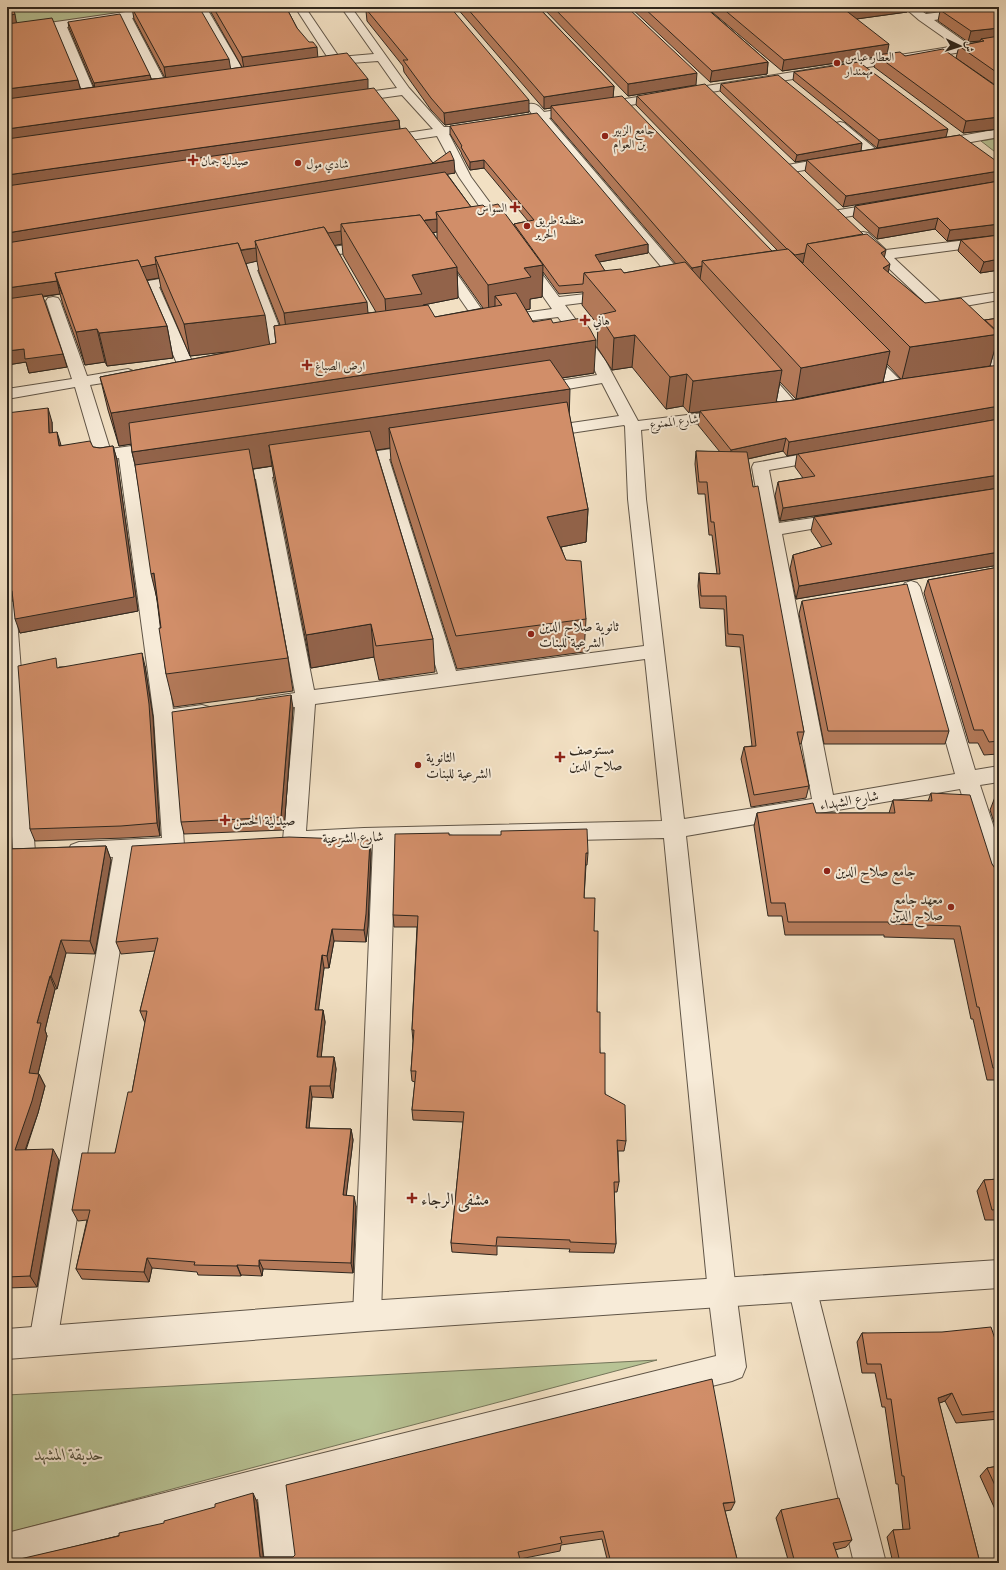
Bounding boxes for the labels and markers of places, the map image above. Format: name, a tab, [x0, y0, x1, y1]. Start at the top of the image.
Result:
place label: العطار عباس مهمندار	[844, 48, 895, 79]
marker: العطار عباس مهمندار	[832, 58, 842, 68]
place label: جامع الزبير بن العوام	[611, 121, 655, 155]
marker: جامع الزبير بن العوام	[600, 131, 610, 141]
place label: صيدلية جمان	[201, 152, 249, 169]
marker: صيدلية جمان	[188, 155, 198, 165]
place label: شادي مول	[306, 155, 349, 174]
marker: شادي مول	[293, 158, 303, 168]
place label: السواس	[477, 199, 507, 216]
marker: السواس	[510, 202, 520, 212]
place label: منظمة طريق الحرير	[533, 211, 584, 242]
marker: منظمة طريق الحرير	[522, 221, 532, 231]
place label: هاني	[593, 312, 610, 331]
marker: هاني	[580, 315, 590, 325]
place label: ارض الصباغ	[315, 357, 365, 377]
marker: ارض الصباغ	[302, 360, 312, 370]
place label: ثانوية صلاح الدين الشرعية للبنات	[539, 616, 619, 652]
marker: ثانوية صلاح الدين الشرعية للبنات	[526, 629, 536, 639]
place label: مستوصف صلاح الدين	[569, 739, 623, 778]
place label: الثانوية الشرعية للبنات	[426, 747, 491, 783]
marker: مستوصف صلاح الدين	[554, 751, 566, 763]
marker: الثانوية الشرعية للبنات	[413, 760, 423, 770]
place label: صيدلية الحسن	[233, 810, 295, 830]
marker: صيدلية الحسن	[220, 815, 230, 825]
place label: جامع صلاح الدين	[835, 861, 916, 885]
marker: جامع صلاح الدين	[822, 866, 832, 876]
place label: معهد جامع صلاح الدين	[889, 889, 943, 928]
marker: معهد جامع صلاح الدين	[946, 902, 956, 912]
place label: مشفى الرجاء	[421, 1186, 489, 1212]
marker: مشفى الرجاء	[406, 1192, 418, 1204]

